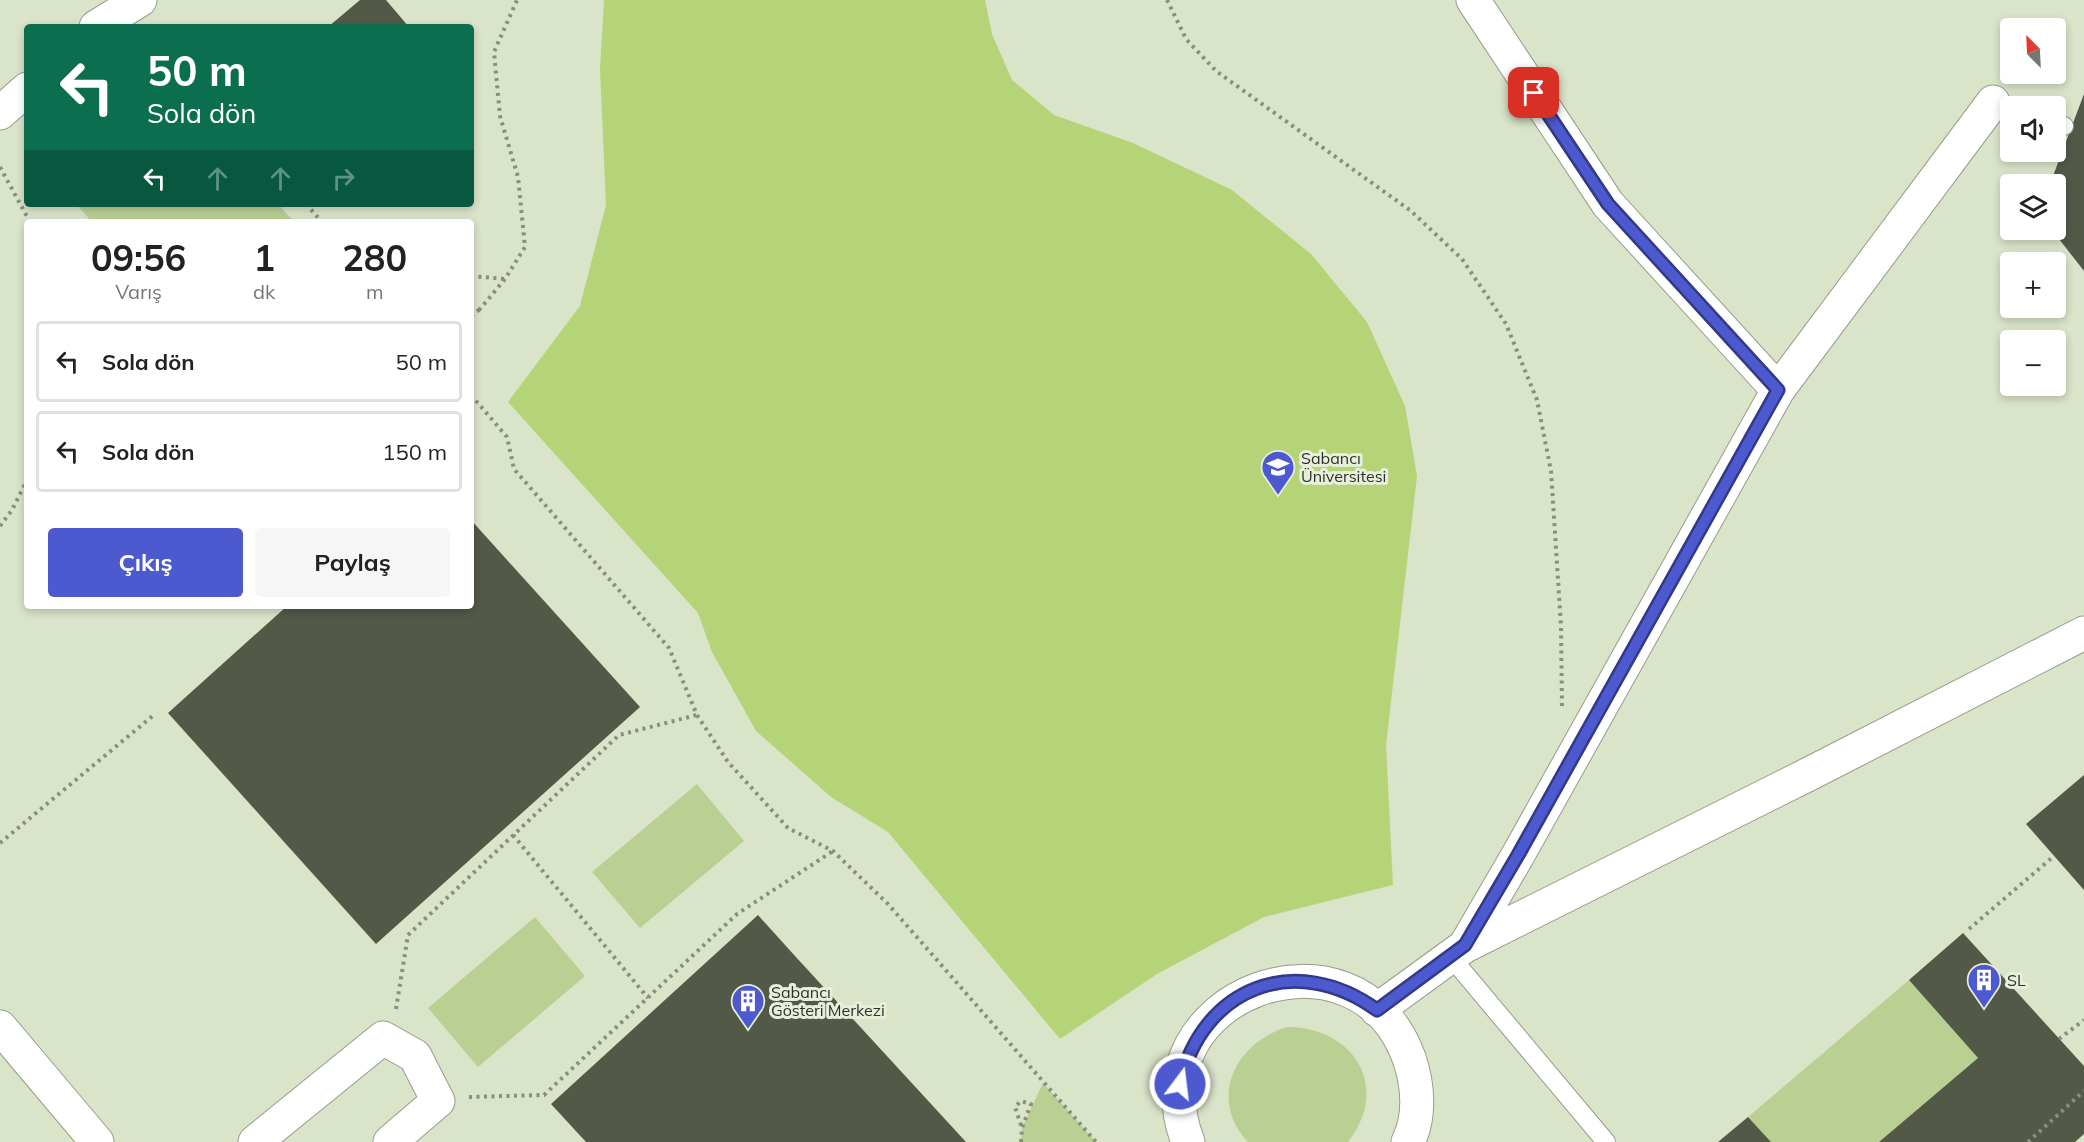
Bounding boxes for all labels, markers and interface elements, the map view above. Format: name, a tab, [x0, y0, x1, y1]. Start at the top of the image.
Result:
north arrow	[2000, 18, 2066, 84]
map controls	[2000, 18, 2066, 396]
text: 50 m	[147, 44, 247, 97]
icon: left	[48, 48, 126, 126]
pin	[1508, 67, 1559, 118]
icon: arrive	[1517, 76, 1550, 109]
text: Sola dön	[147, 96, 256, 130]
button: sound	[2000, 96, 2066, 162]
icon: left	[138, 162, 171, 195]
icon: ahead	[201, 162, 234, 195]
icon: ahead	[264, 162, 297, 195]
icon: right	[327, 162, 360, 195]
button: layers	[2000, 174, 2066, 240]
text: 09:56	[91, 235, 186, 280]
text: 1	[253, 235, 275, 280]
text: 280	[342, 235, 407, 280]
button: +	[2000, 252, 2066, 318]
text: Varış	[115, 279, 162, 304]
text: dk	[253, 279, 275, 304]
text: m	[366, 279, 383, 304]
button: −	[2000, 330, 2066, 396]
icon: left	[51, 345, 84, 378]
text: Sola dön	[102, 348, 195, 376]
text: 50 m	[396, 348, 447, 376]
icon: left	[51, 435, 84, 468]
text: Sola dön	[102, 438, 195, 466]
text: 150 m	[382, 438, 447, 466]
place label: Sabancı Üniversitesi	[1301, 448, 1386, 486]
school or university icon: Sabancı Üniversitesi	[1260, 449, 1296, 496]
button: Çıkış	[48, 528, 243, 597]
button: Paylaş	[255, 528, 450, 597]
building icon: SL	[1966, 962, 2002, 1009]
place label: SL	[2007, 970, 2026, 990]
place label: Sabancı Gösteri Merkezi	[771, 982, 885, 1020]
building icon: Sabancı Gösteri Merkezi	[730, 983, 766, 1030]
position arrow	[1148, 1052, 1212, 1116]

